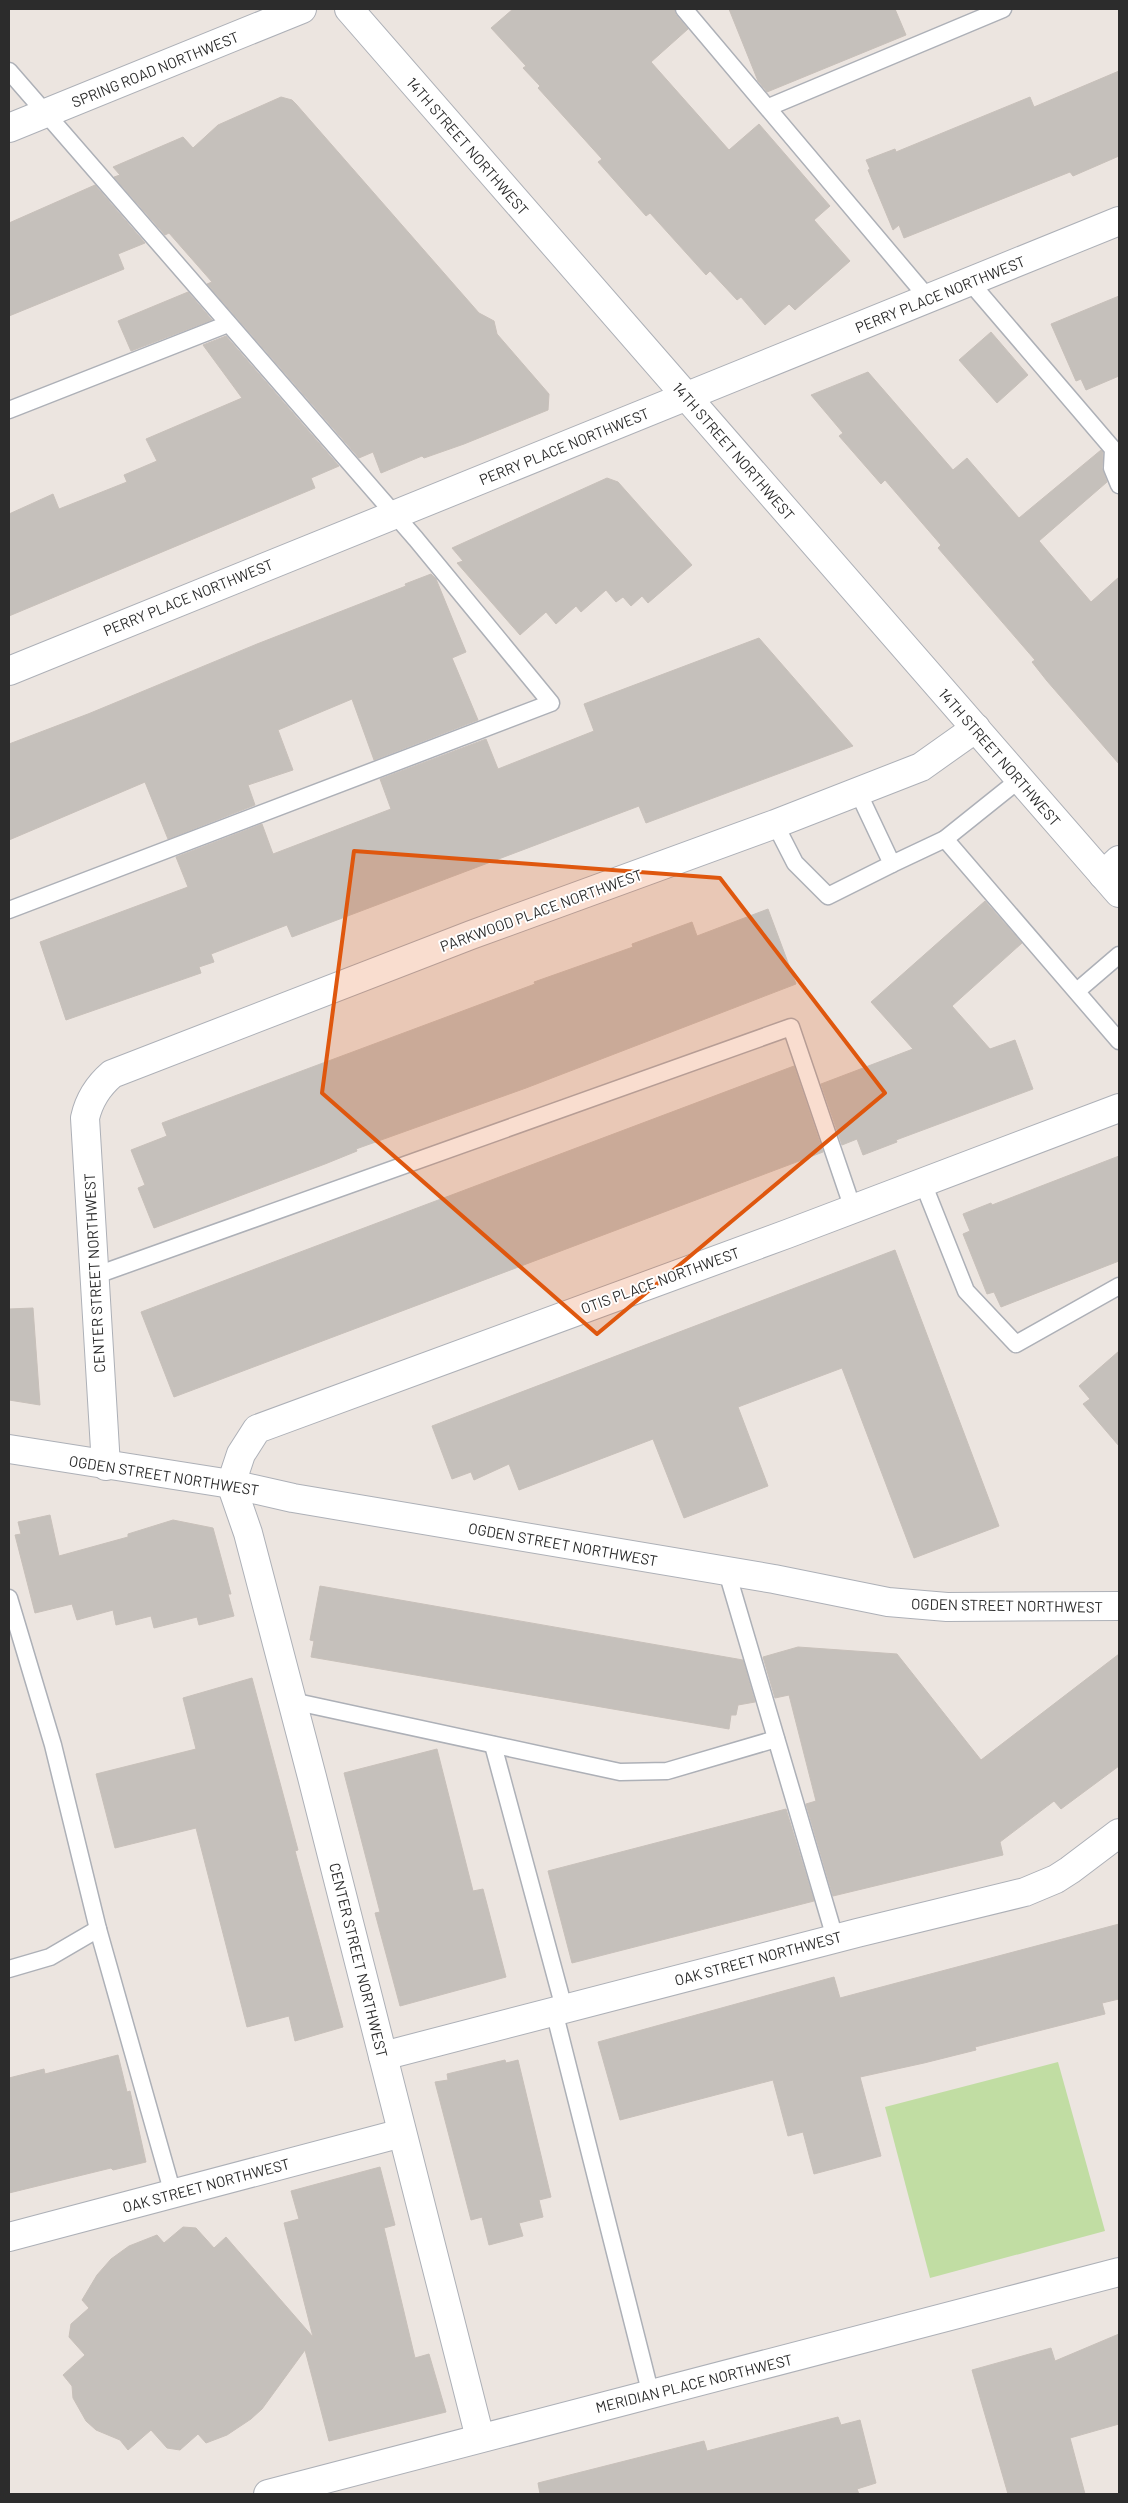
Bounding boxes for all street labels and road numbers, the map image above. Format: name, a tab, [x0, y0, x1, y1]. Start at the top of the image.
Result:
street label: SPRING ROAD NORTHWEST	[69, 27, 241, 111]
street label: 14TH STREET NORTHWEST	[403, 73, 533, 219]
street label: PERRY PLACE NORTHWEST	[852, 252, 1028, 336]
street label: 14TH STREET NORTHWEST	[669, 378, 799, 524]
street label: PERRY PLACE NORTHWEST	[476, 404, 652, 488]
street label: PERRY PLACE NORTHWEST	[100, 555, 276, 639]
street label: 14TH STREET NORTHWEST	[935, 684, 1065, 830]
street label: PARKWOOD PLACE NORTHWEST	[437, 865, 645, 955]
street label: CENTER STREET NORTHWEST	[80, 1173, 108, 1373]
street label: OTIS PLACE NORTHWEST	[578, 1243, 742, 1317]
street label: OGDEN STREET NORTHWEST	[68, 1451, 260, 1499]
street label: OGDEN STREET NORTHWEST	[467, 1518, 659, 1570]
street label: OGDEN STREET NORTHWEST	[911, 1594, 1103, 1616]
street label: CENTER STREET NORTHWEST	[326, 1861, 392, 2059]
street label: OAK STREET NORTHWEST	[672, 1927, 844, 1989]
street label: OAK STREET NORTHWEST	[120, 2154, 292, 2216]
street label: MERIDIAN PLACE NORTHWEST	[594, 2350, 794, 2416]

